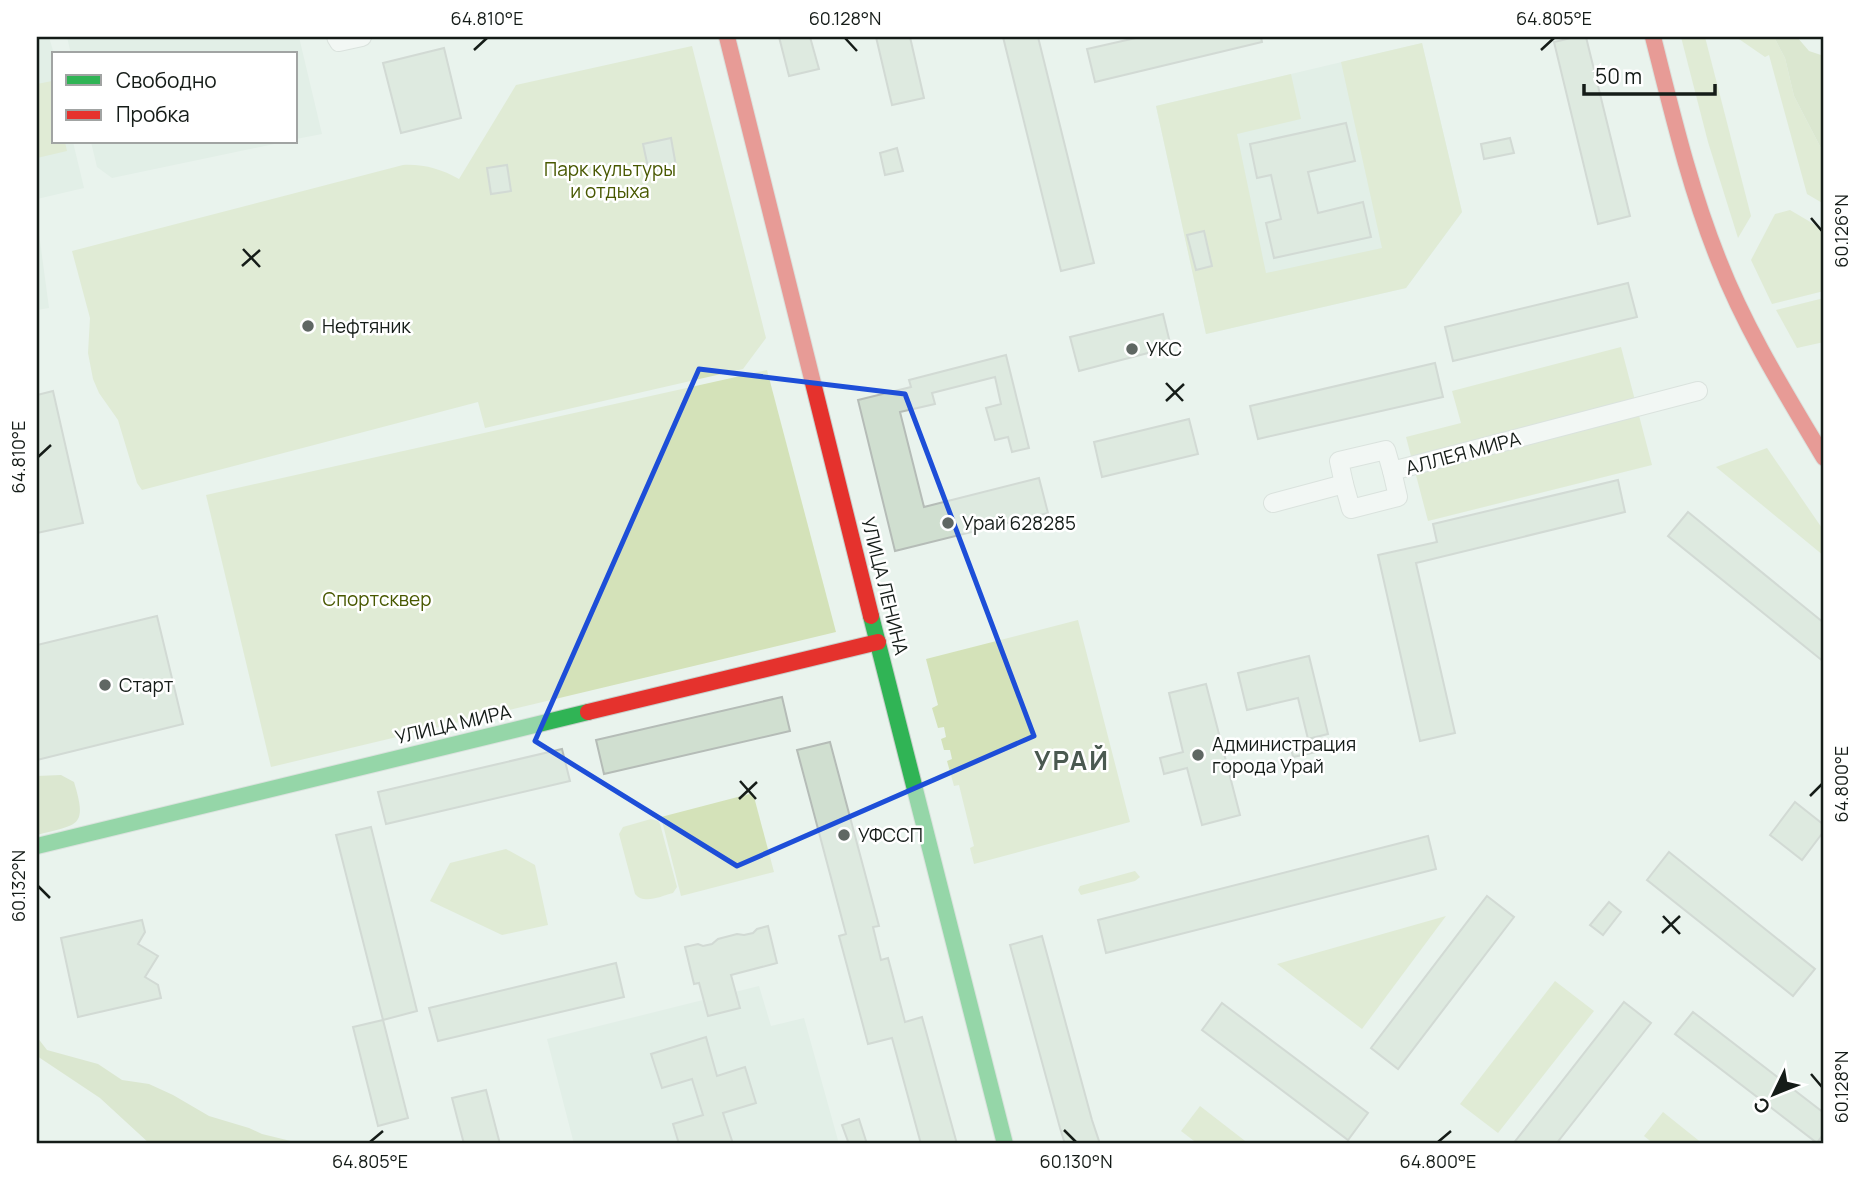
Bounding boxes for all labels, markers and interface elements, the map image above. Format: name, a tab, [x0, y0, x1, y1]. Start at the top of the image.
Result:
text: 64.810°E	[451, 6, 523, 30]
text: 60.128°N	[809, 6, 881, 30]
text: 64.805°E	[1516, 6, 1592, 30]
legend	[52, 52, 298, 144]
scale bar	[1584, 52, 1716, 96]
text: 50 m	[1595, 62, 1642, 90]
text: Свободно	[116, 66, 217, 94]
text: Пробка	[116, 100, 190, 128]
park label: Парк культуры и отдыха	[544, 156, 676, 204]
text: 60.126°N	[1829, 194, 1853, 268]
place label: Нефтяник	[322, 313, 411, 339]
marker: Нефтяник	[300, 318, 316, 334]
place label: УКС	[1146, 336, 1182, 362]
marker: УКС	[1124, 341, 1140, 357]
text: 64.810°E	[6, 421, 30, 493]
street label: АЛЛЕЯ МИРА	[1403, 425, 1523, 481]
place label: Урай 628285	[962, 510, 1076, 536]
street label: УЛИЦА ЛЕНИНА	[855, 514, 915, 658]
marker: Урай 628285	[940, 515, 956, 531]
park label: Спортсквер	[323, 586, 431, 612]
place label: Старт	[119, 672, 174, 698]
marker: Старт	[97, 677, 113, 693]
street label: УЛИЦА МИРА	[392, 698, 514, 750]
place label: Администрация города Урай	[1212, 731, 1356, 779]
district label: УРАЙ	[1034, 742, 1110, 778]
text: 64.800°E	[1829, 746, 1853, 822]
marker: Администрация города Урай	[1190, 747, 1206, 763]
place label: УФССП	[858, 822, 923, 848]
marker: УФССП	[836, 827, 852, 843]
text: 60.132°N	[6, 850, 30, 922]
text: 60.128°N	[1829, 1051, 1853, 1123]
north arrow	[1738, 1058, 1808, 1128]
text: С	[1747, 1092, 1776, 1120]
text: 64.805°E	[332, 1149, 408, 1173]
text: 60.130°N	[1040, 1149, 1112, 1173]
text: 64.800°E	[1400, 1149, 1476, 1173]

